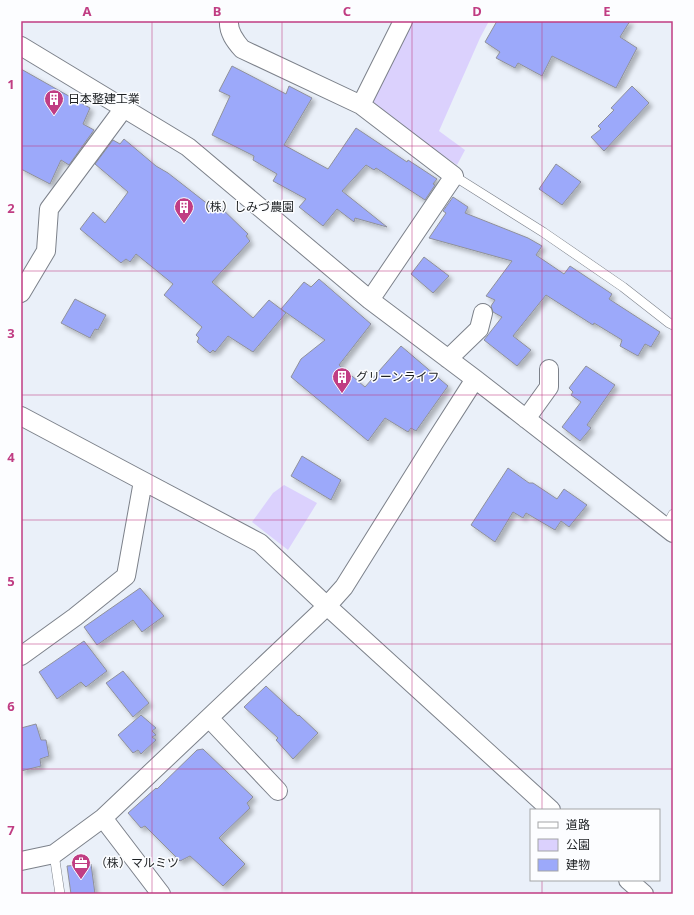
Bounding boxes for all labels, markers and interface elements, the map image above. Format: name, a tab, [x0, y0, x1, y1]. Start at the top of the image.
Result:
text: A	[83, 2, 92, 20]
text: B	[213, 2, 221, 20]
text: C	[343, 2, 351, 20]
text: D	[472, 2, 482, 20]
text: E	[603, 2, 611, 20]
text: 1	[7, 75, 15, 93]
building icon: 日本整建工業	[43, 88, 65, 116]
place label: 日本整建工業	[68, 90, 140, 107]
building icon: （株）しみづ農園	[173, 196, 195, 224]
place label: （株）しみづ農園	[198, 198, 294, 215]
text: 2	[7, 199, 15, 217]
text: 3	[7, 324, 15, 342]
building icon: グリーンライフ	[331, 366, 353, 394]
place label: グリーンライフ	[356, 368, 439, 385]
text: 4	[7, 448, 15, 466]
text: 5	[7, 572, 15, 590]
text: 6	[7, 697, 15, 715]
legend	[530, 809, 660, 881]
text: 道路	[566, 816, 590, 833]
text: 7	[7, 821, 15, 839]
text: 公園	[566, 836, 590, 853]
office icon: （株）マルミツ	[70, 852, 92, 880]
place label: （株）マルミツ	[95, 854, 179, 871]
text: 建物	[566, 856, 590, 873]

